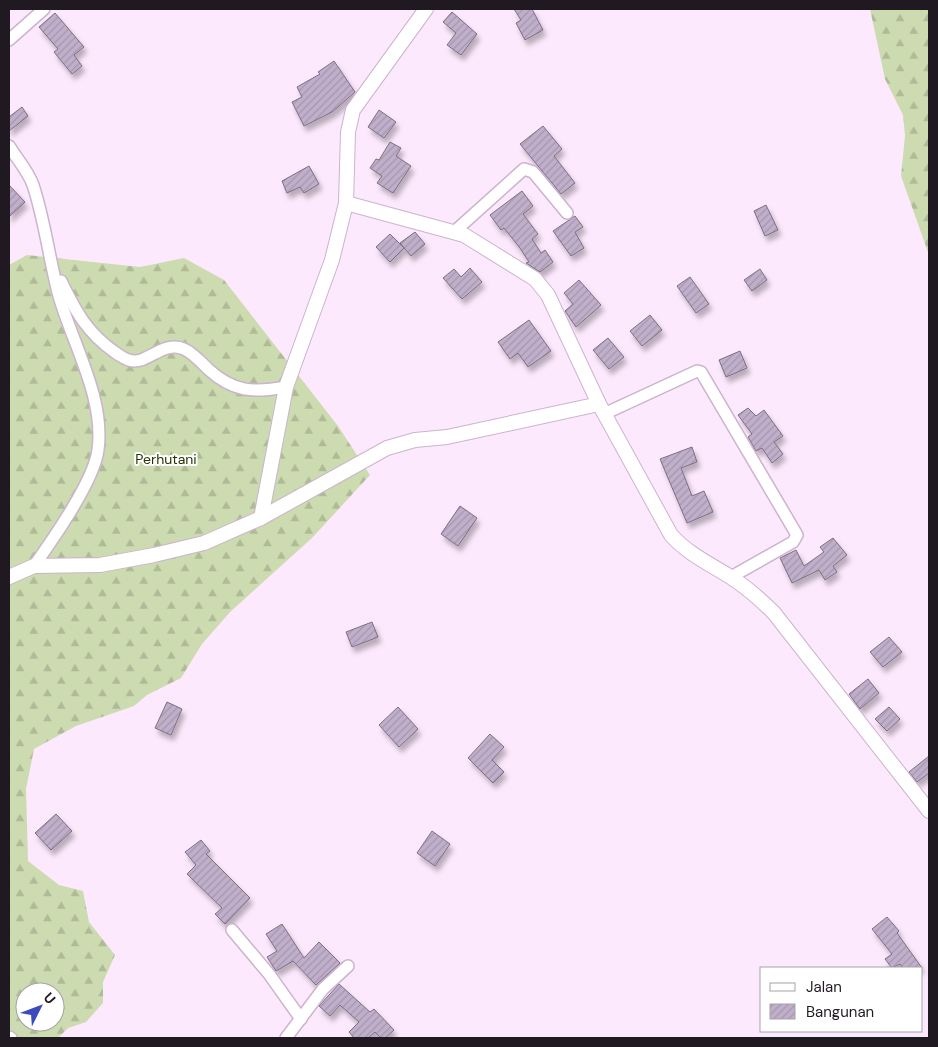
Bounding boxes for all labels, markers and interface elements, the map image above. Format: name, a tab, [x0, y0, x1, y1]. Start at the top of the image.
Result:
park label: Perhutani	[135, 450, 197, 468]
legend	[760, 967, 923, 1032]
text: Jalan	[806, 977, 842, 997]
north arrow	[15, 982, 65, 1032]
text: U	[40, 989, 60, 1008]
text: Bangunan	[806, 1002, 874, 1022]

